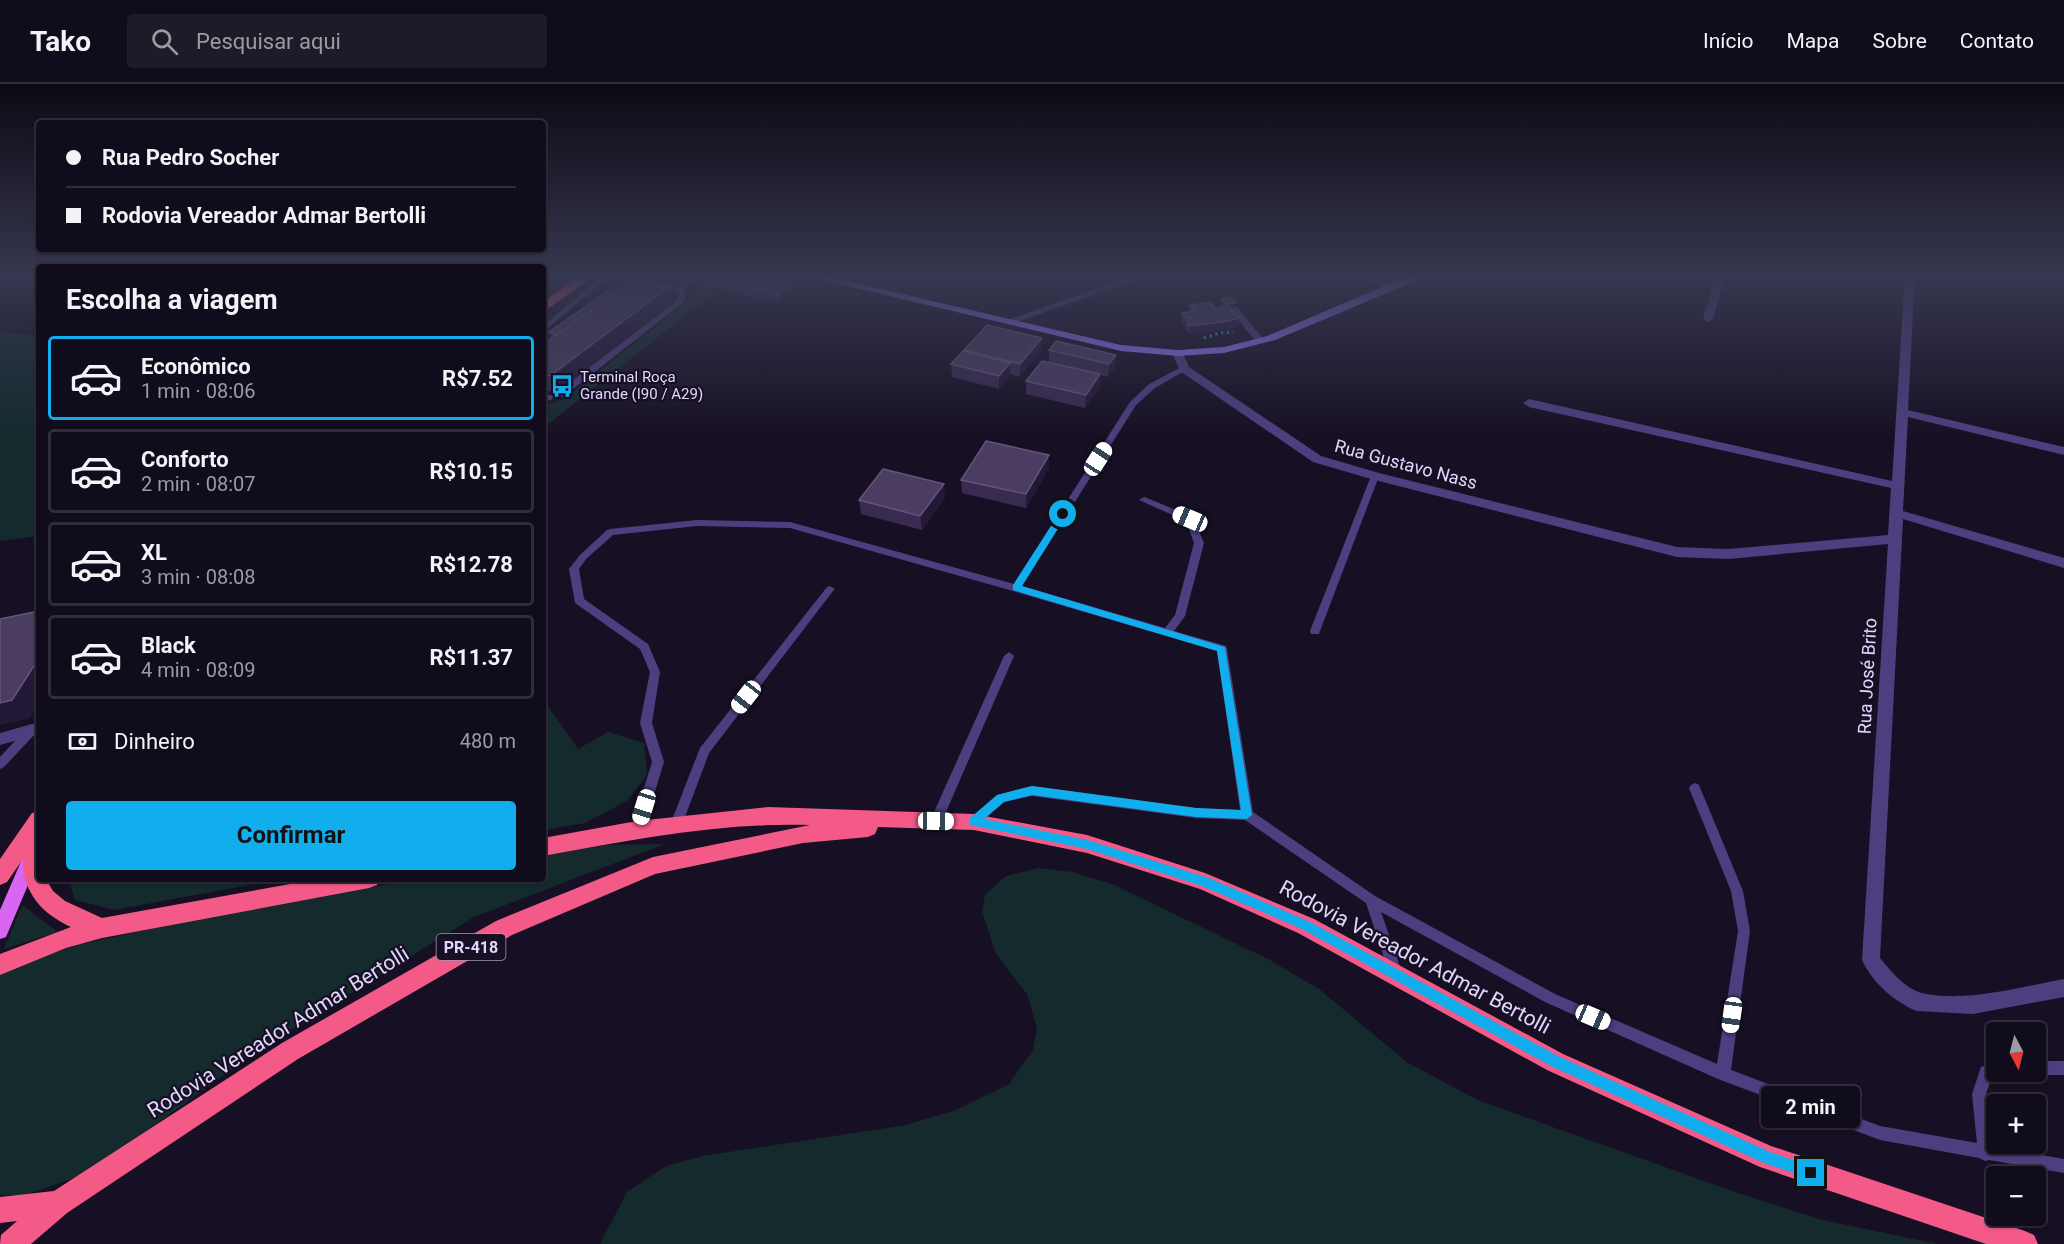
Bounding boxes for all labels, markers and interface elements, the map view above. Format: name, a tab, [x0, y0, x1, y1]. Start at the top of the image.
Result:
search box	[127, 14, 547, 68]
text: Tako	[30, 25, 91, 58]
icon: search	[148, 25, 181, 58]
text: Pesquisar aqui	[196, 29, 341, 54]
text: Início	[1703, 29, 1754, 53]
text: Mapa	[1787, 29, 1840, 53]
text: Sobre	[1873, 29, 1927, 53]
text: Contato	[1960, 29, 2034, 53]
text: Rua Pedro Socher	[102, 145, 279, 170]
text: Rodovia Vereador Admar Bertolli	[102, 203, 426, 228]
text: Escolha a viagem	[66, 284, 278, 316]
icon: car	[69, 351, 123, 405]
text: Econômico	[141, 354, 251, 379]
text: R$7.52	[442, 366, 513, 391]
place label: Terminal Roça Grande (I90 / A29)	[580, 368, 703, 403]
bus stop icon: Terminal Roça Grande (I90 / A29)	[549, 373, 575, 399]
text: 1 min · 08:06	[141, 379, 256, 403]
street label: Rua Gustavo Nass	[1332, 435, 1480, 493]
car	[1081, 439, 1115, 479]
icon: car	[69, 444, 123, 498]
text: Conforto	[141, 447, 229, 472]
text: R$10.15	[429, 459, 513, 484]
text: 2 min · 08:07	[141, 472, 256, 496]
route start	[1049, 500, 1076, 527]
car	[1170, 504, 1210, 534]
icon: car	[69, 537, 123, 591]
text: XL	[141, 540, 167, 565]
text: R$12.78	[429, 552, 513, 577]
text: 3 min · 08:08	[141, 565, 256, 589]
street label: Rua José Brito	[1853, 617, 1881, 735]
icon: car	[69, 630, 123, 684]
text: Black	[141, 633, 196, 658]
text: R$11.37	[429, 645, 513, 670]
text: 4 min · 08:09	[141, 658, 256, 682]
car	[728, 677, 764, 717]
icon: cash	[66, 725, 99, 758]
text: Dinheiro	[114, 729, 195, 754]
text: 480 m	[460, 729, 516, 753]
car	[630, 787, 658, 827]
button: Confirmar	[66, 801, 516, 870]
car	[918, 812, 954, 830]
street label: Rodovia Vereador Admar Bertolli	[1275, 875, 1555, 1039]
road number: PR-418	[436, 934, 506, 960]
street label: Rodovia Vereador Admar Bertolli	[143, 941, 413, 1123]
car	[1721, 996, 1743, 1034]
car	[1573, 1002, 1613, 1032]
north arrow	[1986, 1022, 2046, 1082]
map controls	[1986, 1022, 2046, 1226]
callout: 2 min	[1762, 1086, 1860, 1128]
button: +	[1986, 1094, 2046, 1154]
text: 2 min	[1785, 1095, 1836, 1119]
route end	[1797, 1159, 1824, 1186]
button: −	[1986, 1166, 2046, 1226]

